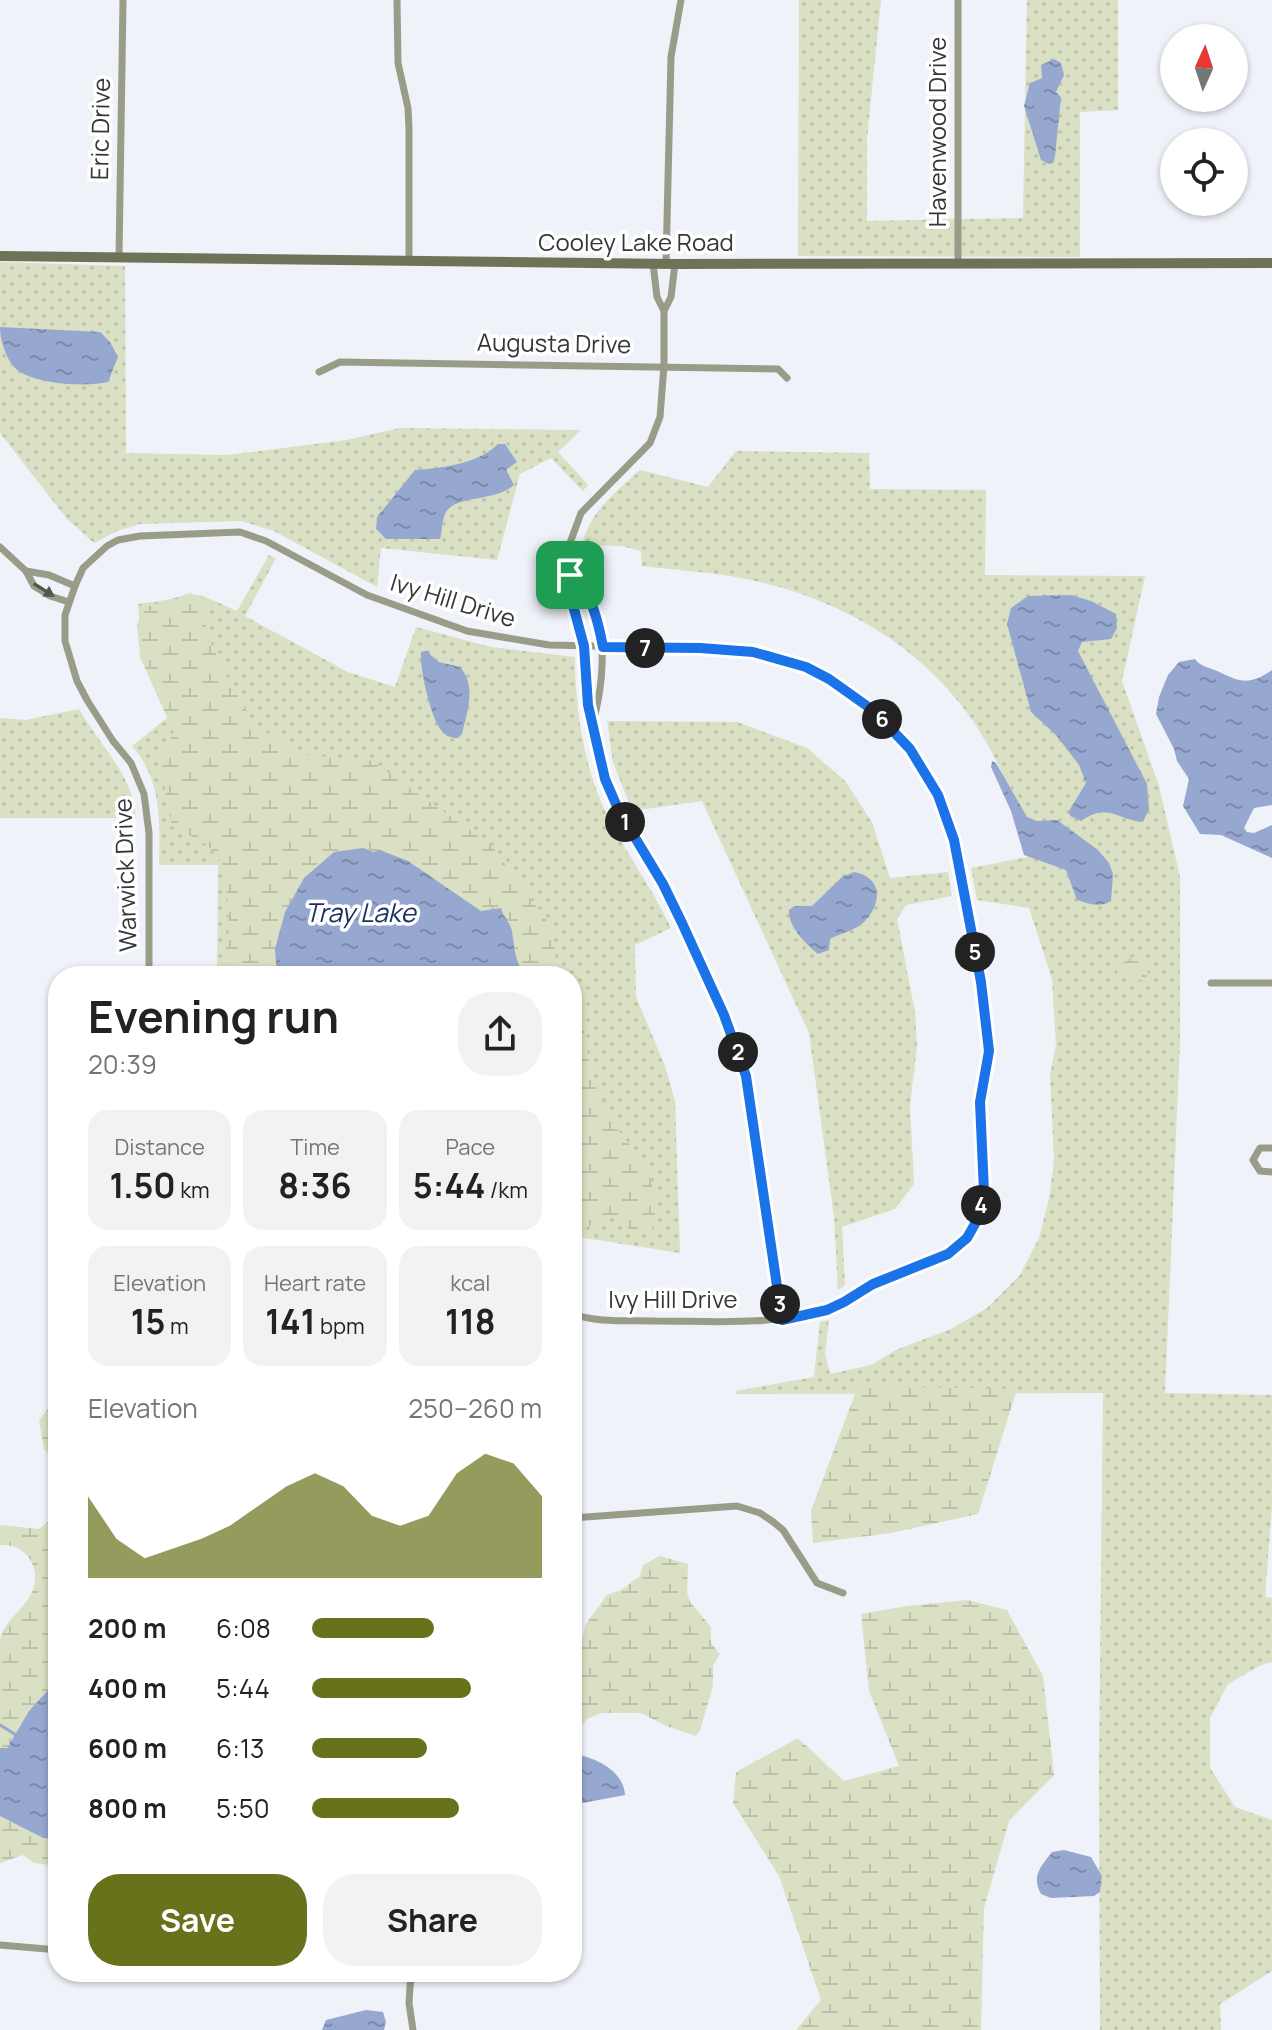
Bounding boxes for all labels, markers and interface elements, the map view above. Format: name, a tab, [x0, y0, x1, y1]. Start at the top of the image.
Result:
north arrow	[1160, 24, 1248, 112]
map controls	[1160, 24, 1248, 216]
street label: Havenwood Drive	[920, 37, 953, 227]
street label: Eric Drive	[82, 78, 117, 180]
button: locate	[1160, 128, 1248, 216]
street label: Cooley Lake Road	[538, 225, 734, 258]
street label: Augusta Drive	[477, 325, 631, 360]
pin	[536, 541, 604, 609]
icon: arrive	[548, 553, 592, 597]
street label: Ivy Hill Drive	[387, 565, 520, 634]
one-way arrow	[33, 583, 54, 598]
pin: 7	[625, 628, 665, 668]
text: 7	[639, 633, 651, 663]
pin: 6	[862, 699, 902, 739]
text: 6	[875, 704, 889, 734]
street label: Warwick Drive	[105, 798, 144, 952]
pin: 1	[605, 802, 645, 842]
text: 1	[620, 807, 630, 837]
water label: Tray Lake	[304, 894, 417, 930]
pin: 5	[955, 932, 995, 972]
text: 5	[969, 937, 981, 967]
text: Evening run	[88, 986, 339, 1046]
button: share	[458, 992, 542, 1076]
pin: 2	[718, 1032, 758, 1072]
text: 2	[731, 1037, 745, 1067]
text: 20:39	[88, 1046, 157, 1082]
text: Distance	[115, 1132, 205, 1162]
text: Time	[290, 1132, 340, 1162]
text: Pace	[445, 1132, 495, 1162]
text: 1.50	[110, 1162, 176, 1208]
text: 8:36	[278, 1162, 352, 1208]
text: 5:44	[413, 1162, 485, 1208]
text: km	[176, 1175, 210, 1205]
text: /km	[485, 1175, 528, 1205]
pin: 4	[961, 1185, 1001, 1225]
text: 4	[974, 1190, 988, 1220]
text: Elevation	[113, 1268, 206, 1298]
text: Heart rate	[264, 1268, 366, 1298]
text: kcal	[450, 1268, 490, 1298]
street label: Ivy Hill Drive	[608, 1282, 738, 1315]
pin: 3	[760, 1284, 800, 1324]
text: 3	[774, 1289, 786, 1319]
text: 15	[131, 1298, 166, 1344]
text: 141	[265, 1298, 316, 1344]
text: 118	[445, 1298, 496, 1344]
text: m	[166, 1311, 189, 1341]
text: bpm	[316, 1311, 365, 1341]
text: Elevation	[88, 1390, 198, 1426]
text: 250–260 m	[408, 1390, 542, 1426]
text: 200 m	[88, 1610, 166, 1646]
text: 6:08	[216, 1610, 271, 1646]
text: 400 m	[88, 1670, 167, 1706]
text: 5:44	[216, 1670, 270, 1706]
text: 600 m	[88, 1730, 167, 1766]
text: 6:13	[216, 1730, 264, 1766]
text: 800 m	[88, 1790, 167, 1826]
text: 5:50	[216, 1790, 270, 1826]
button: Save	[88, 1874, 307, 1966]
button: Share	[323, 1874, 542, 1966]

